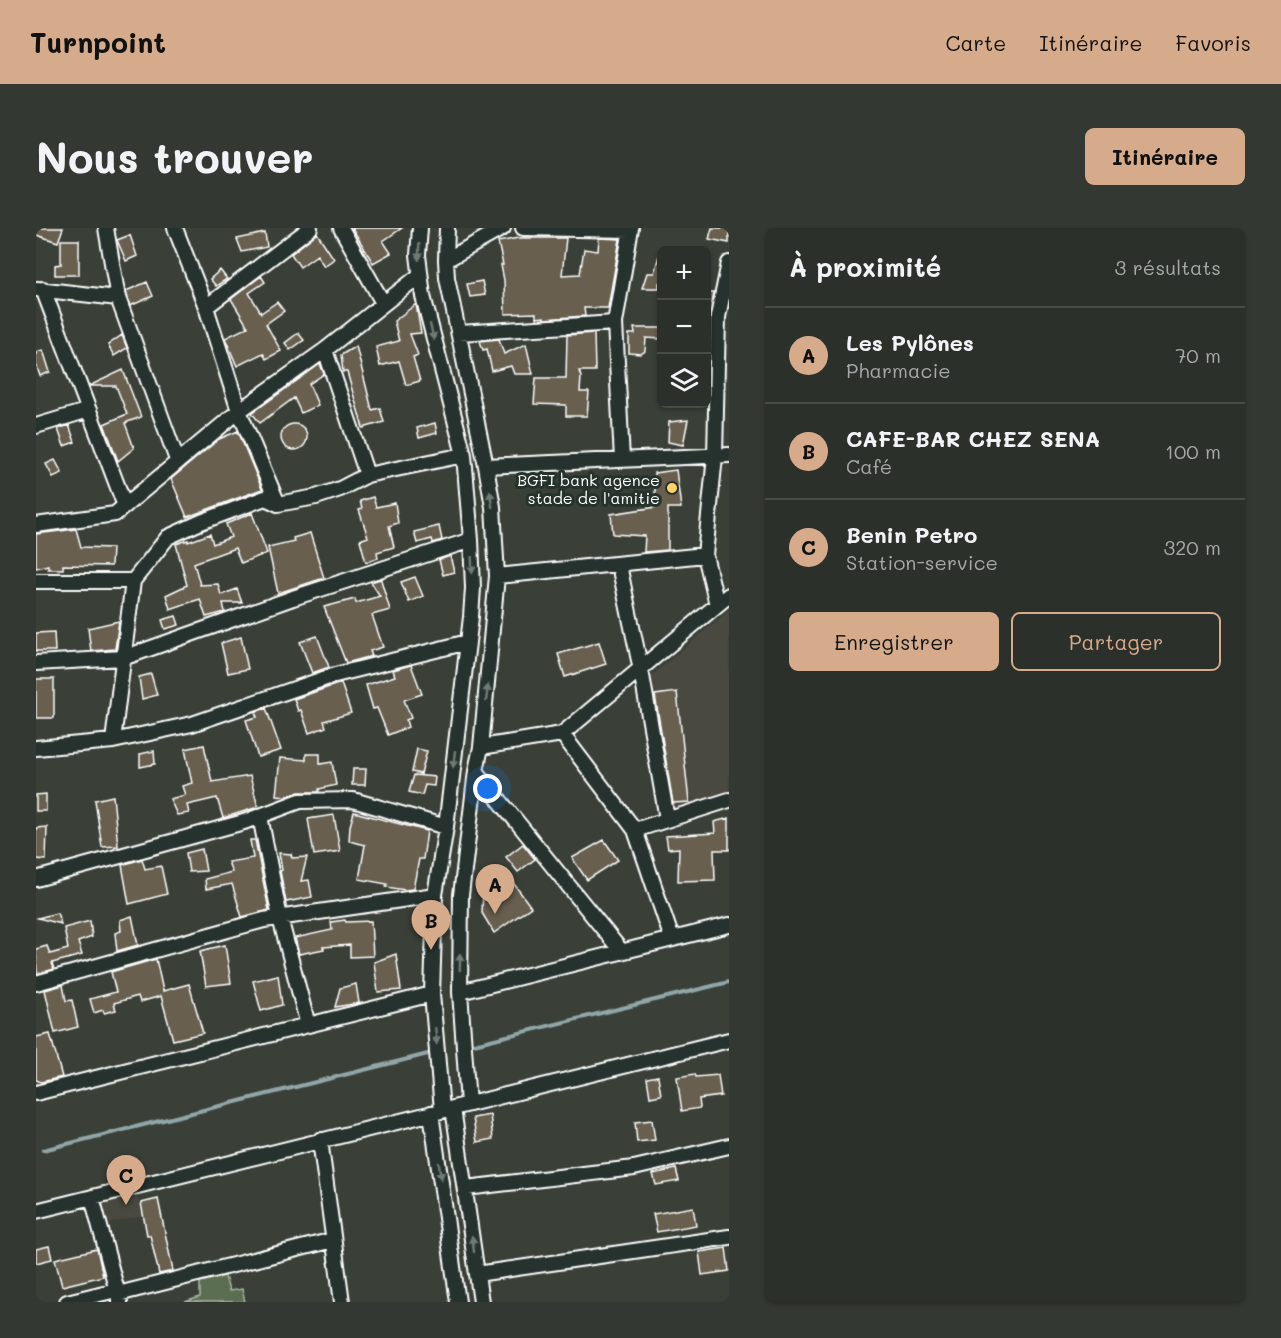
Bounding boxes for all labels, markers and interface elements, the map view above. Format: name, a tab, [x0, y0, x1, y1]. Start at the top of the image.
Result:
text: Turnpoint	[30, 24, 166, 60]
text: Carte	[945, 29, 1006, 56]
text: Itinéraire	[1039, 29, 1142, 56]
text: Favoris	[1175, 29, 1251, 56]
button: Itinéraire	[1085, 128, 1245, 185]
text: Nous trouver	[36, 129, 314, 184]
one-way arrow	[414, 242, 424, 261]
map controls	[657, 246, 711, 408]
button: +	[657, 246, 711, 300]
text: À proximité	[789, 250, 941, 284]
text: 3 résultats	[1115, 254, 1221, 280]
button: −	[657, 300, 711, 354]
one-way arrow	[428, 323, 438, 341]
text: Les Pylônes	[846, 328, 974, 357]
text: A	[802, 342, 815, 368]
text: 70 m	[1175, 342, 1221, 368]
button: layers	[657, 354, 711, 408]
text: Pharmacie	[846, 357, 951, 383]
text: CAFE-BAR CHEZ SENA	[846, 424, 1100, 453]
text: B	[802, 438, 815, 464]
text: 100 m	[1165, 438, 1221, 464]
text: Café	[846, 453, 892, 479]
place label: BGFI bank agence stade de l'amitie	[517, 469, 660, 508]
marker: BGFI bank agence stade de l'amitie	[665, 481, 679, 495]
one-way arrow	[487, 489, 496, 508]
text: Benin Petro	[846, 520, 977, 549]
text: C	[801, 534, 816, 560]
text: 320 m	[1163, 534, 1221, 560]
text: Station-service	[846, 549, 998, 575]
one-way arrow	[467, 555, 476, 574]
button: Enregistrer	[789, 612, 999, 671]
button: Partager	[1011, 612, 1221, 671]
one-way arrow	[482, 683, 492, 702]
one-way arrow	[449, 749, 459, 768]
your location	[473, 774, 502, 803]
pin: A	[476, 864, 514, 914]
pin: B	[412, 900, 450, 950]
one-way arrow	[455, 952, 465, 971]
one-way arrow	[431, 1027, 441, 1046]
pin: C	[106, 1156, 146, 1205]
one-way arrow	[435, 1161, 444, 1180]
one-way arrow	[468, 1234, 478, 1253]

